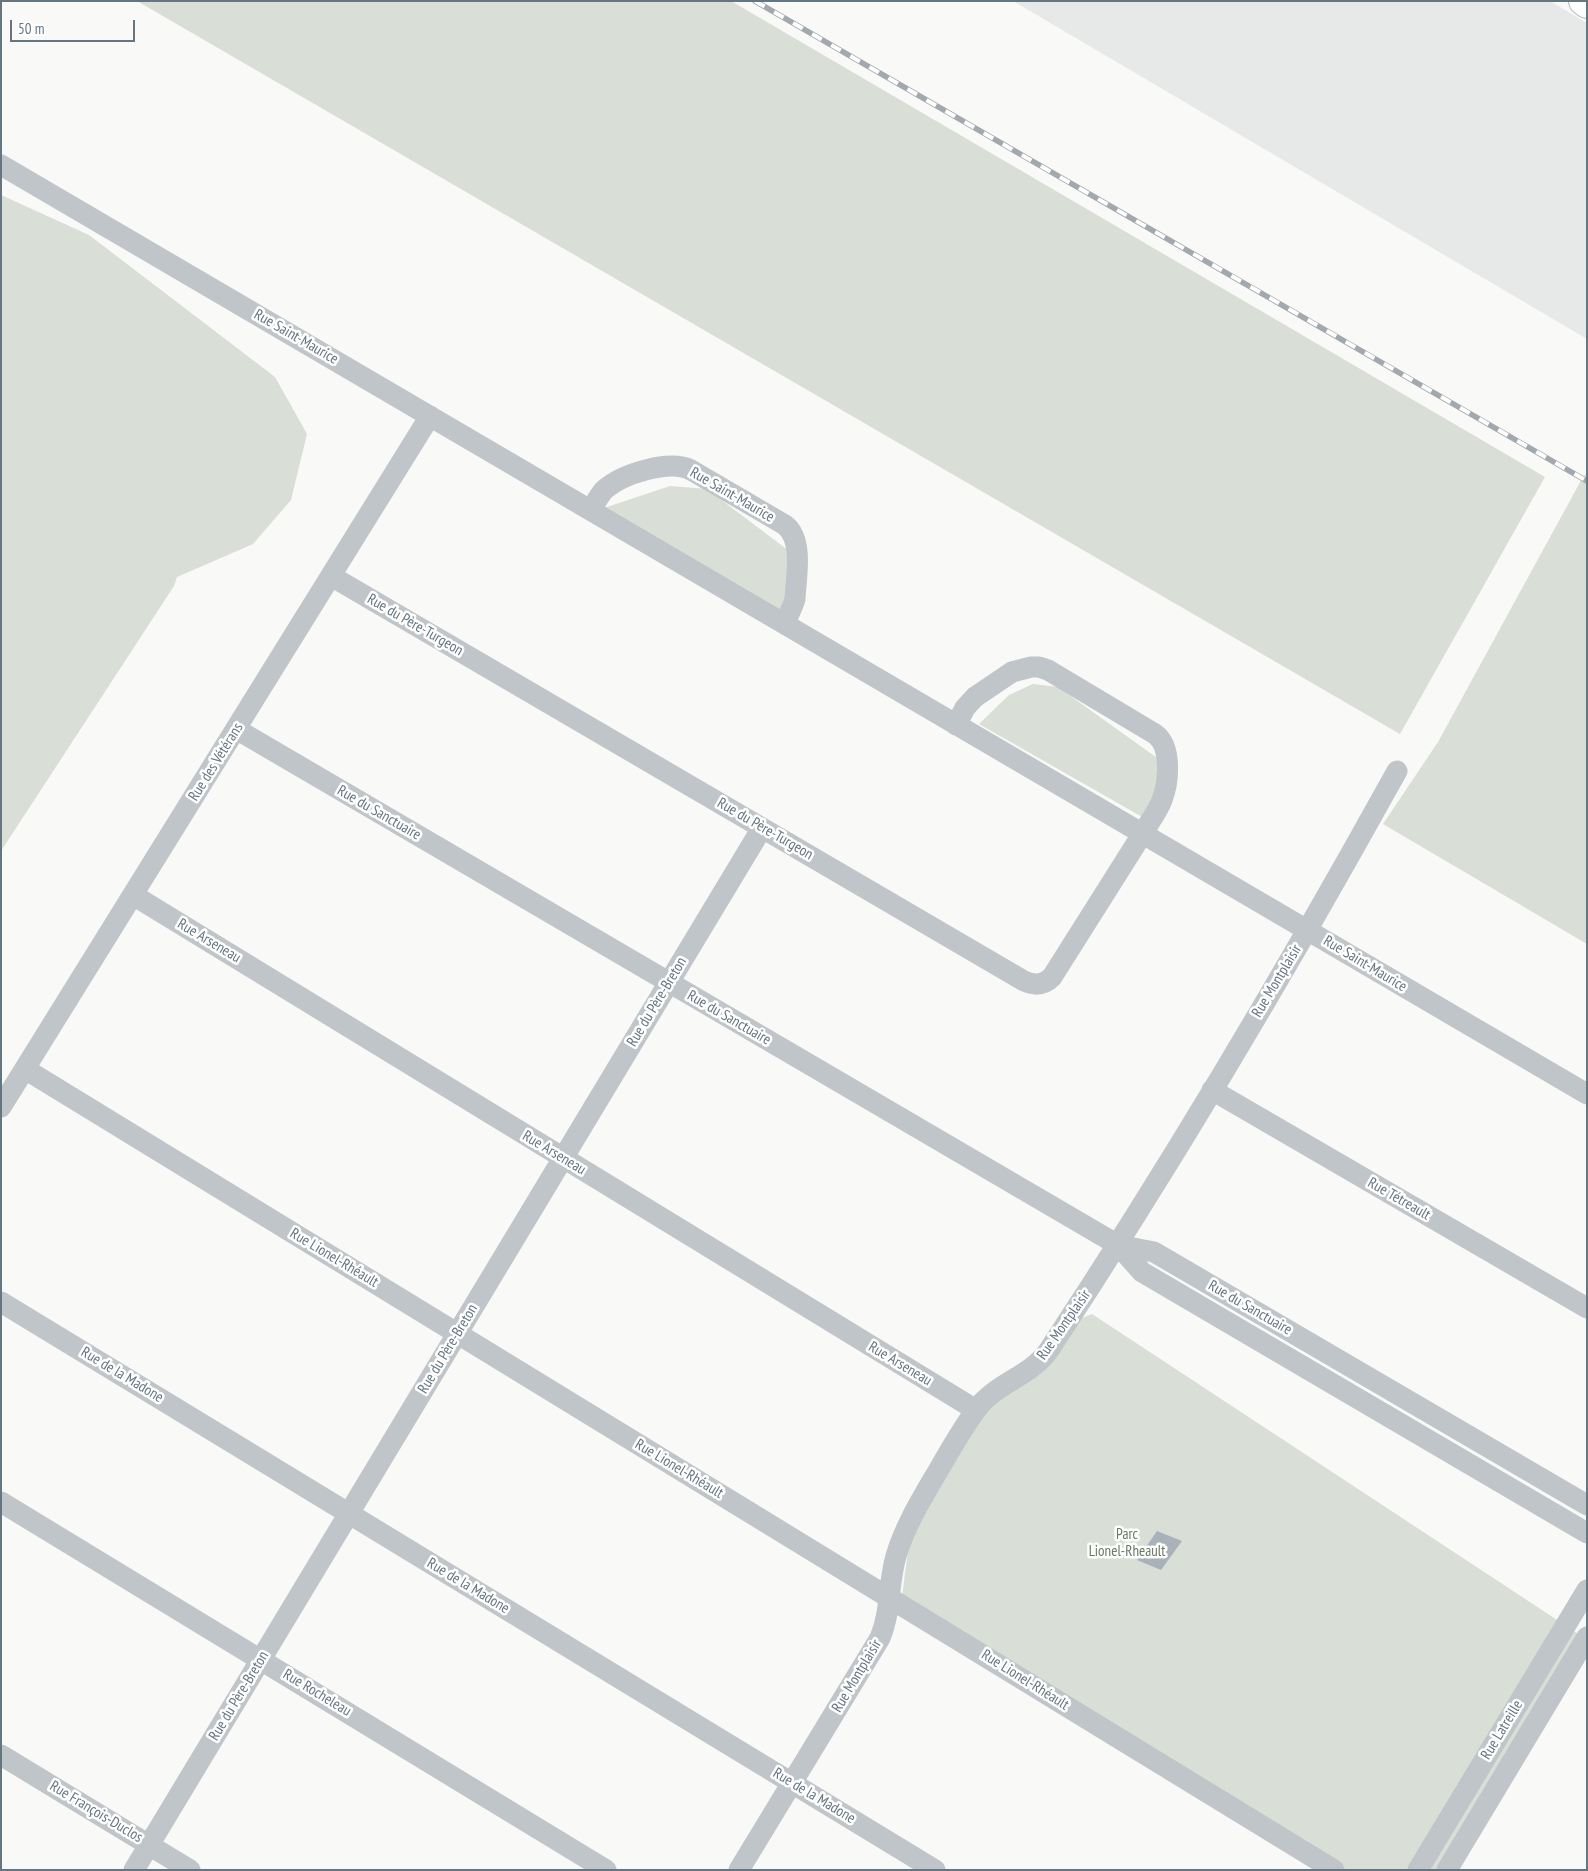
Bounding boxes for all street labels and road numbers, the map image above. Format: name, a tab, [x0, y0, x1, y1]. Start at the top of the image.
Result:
street label: Rue Saint-Maurice	[251, 306, 341, 368]
street label: Rue Saint-Maurice	[687, 464, 777, 526]
street label: Rue du Père-Turgeon	[364, 590, 466, 660]
street label: Rue des Vétérans	[185, 720, 247, 804]
street label: Rue du Sanctuaire	[334, 782, 424, 844]
street label: Rue du Père-Turgeon	[714, 794, 816, 864]
street label: Rue Arseneau	[174, 915, 244, 967]
street label: Rue Saint-Maurice	[1320, 932, 1410, 996]
street label: Rue Montplaisir	[1248, 941, 1306, 1021]
street label: Rue du Père-Breton	[623, 954, 691, 1050]
street label: Rue du Sanctuaire	[684, 987, 774, 1049]
street label: Rue Arseneau	[519, 1127, 589, 1179]
street label: Rue Tétreault	[1365, 1174, 1433, 1224]
street label: Rue Lionel-Rhéault	[287, 1225, 381, 1291]
street label: Rue du Sanctuaire	[1205, 1277, 1295, 1339]
street label: Rue Montplaisir	[1033, 1286, 1095, 1364]
street label: Rue du Père-Breton	[414, 1301, 482, 1397]
street label: Rue Arseneau	[865, 1338, 935, 1390]
street label: Rue de la Madone	[78, 1343, 166, 1407]
street label: Rue Lionel-Rhéault	[632, 1436, 726, 1502]
street label: Rue de la Madone	[424, 1554, 512, 1618]
street label: Rue Montplaisir	[828, 1636, 886, 1716]
street label: Rue Lionel-Rhéault	[978, 1646, 1072, 1714]
street label: Rue du Père-Breton	[205, 1648, 273, 1744]
street label: Rue Rocheleau	[280, 1666, 354, 1720]
street label: Rue Latreille	[1477, 1697, 1527, 1763]
street label: Rue de la Madone	[770, 1764, 858, 1828]
street label: Rue François-Duclos	[46, 1777, 146, 1847]

